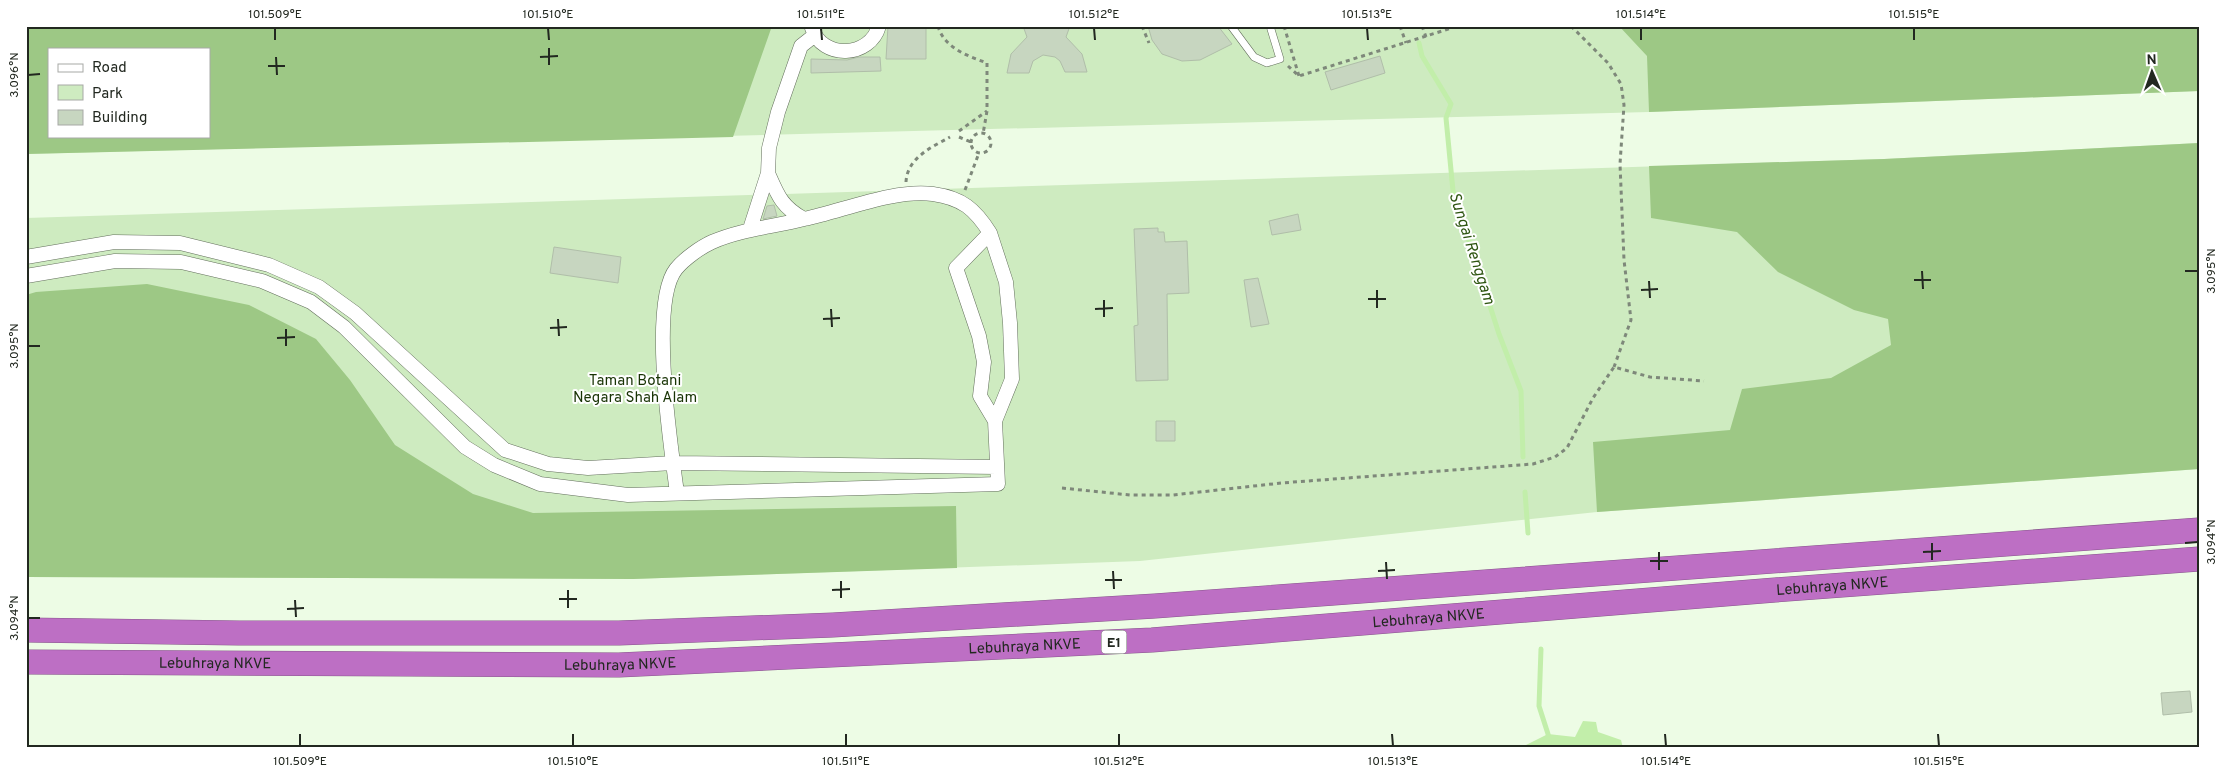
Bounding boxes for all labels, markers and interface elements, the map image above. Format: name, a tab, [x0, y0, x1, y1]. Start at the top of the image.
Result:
text: 101.509°E	[248, 7, 302, 23]
text: 101.510°E	[522, 7, 574, 23]
text: 101.511°E	[797, 7, 845, 23]
text: 101.512°E	[1069, 7, 1119, 23]
text: 101.513°E	[1342, 7, 1392, 23]
text: 101.514°E	[1616, 7, 1666, 23]
text: 101.515°E	[1889, 7, 1939, 23]
legend	[48, 48, 210, 138]
north arrow	[2128, 48, 2178, 98]
text: 3.096°N	[7, 52, 23, 98]
text: N	[2146, 52, 2157, 69]
text: Road	[92, 59, 127, 78]
text: Park	[92, 85, 123, 104]
text: Building	[92, 109, 147, 128]
water label: Sungai Renggam	[1444, 190, 1499, 307]
text: 3.095°N	[2204, 248, 2220, 294]
text: 3.095°N	[7, 323, 23, 369]
park label: Taman Botani Negara Shah Alam	[573, 372, 697, 408]
text: 3.094°N	[2204, 519, 2220, 565]
street label: Lebuhraya NKVE	[1775, 574, 1889, 601]
text: 3.094°N	[7, 595, 23, 641]
street label: Lebuhraya NKVE	[1372, 605, 1486, 633]
road number: E1	[1102, 630, 1126, 654]
street label: Lebuhraya NKVE	[968, 635, 1081, 660]
street label: Lebuhraya NKVE	[564, 654, 677, 676]
street label: Lebuhraya NKVE	[159, 655, 271, 674]
text: 101.509°E	[273, 754, 327, 770]
text: 101.510°E	[547, 754, 599, 770]
text: 101.511°E	[822, 754, 870, 770]
text: 101.512°E	[1094, 754, 1144, 770]
text: 101.513°E	[1368, 754, 1418, 770]
text: 101.514°E	[1641, 754, 1691, 770]
text: 101.515°E	[1914, 754, 1964, 770]

